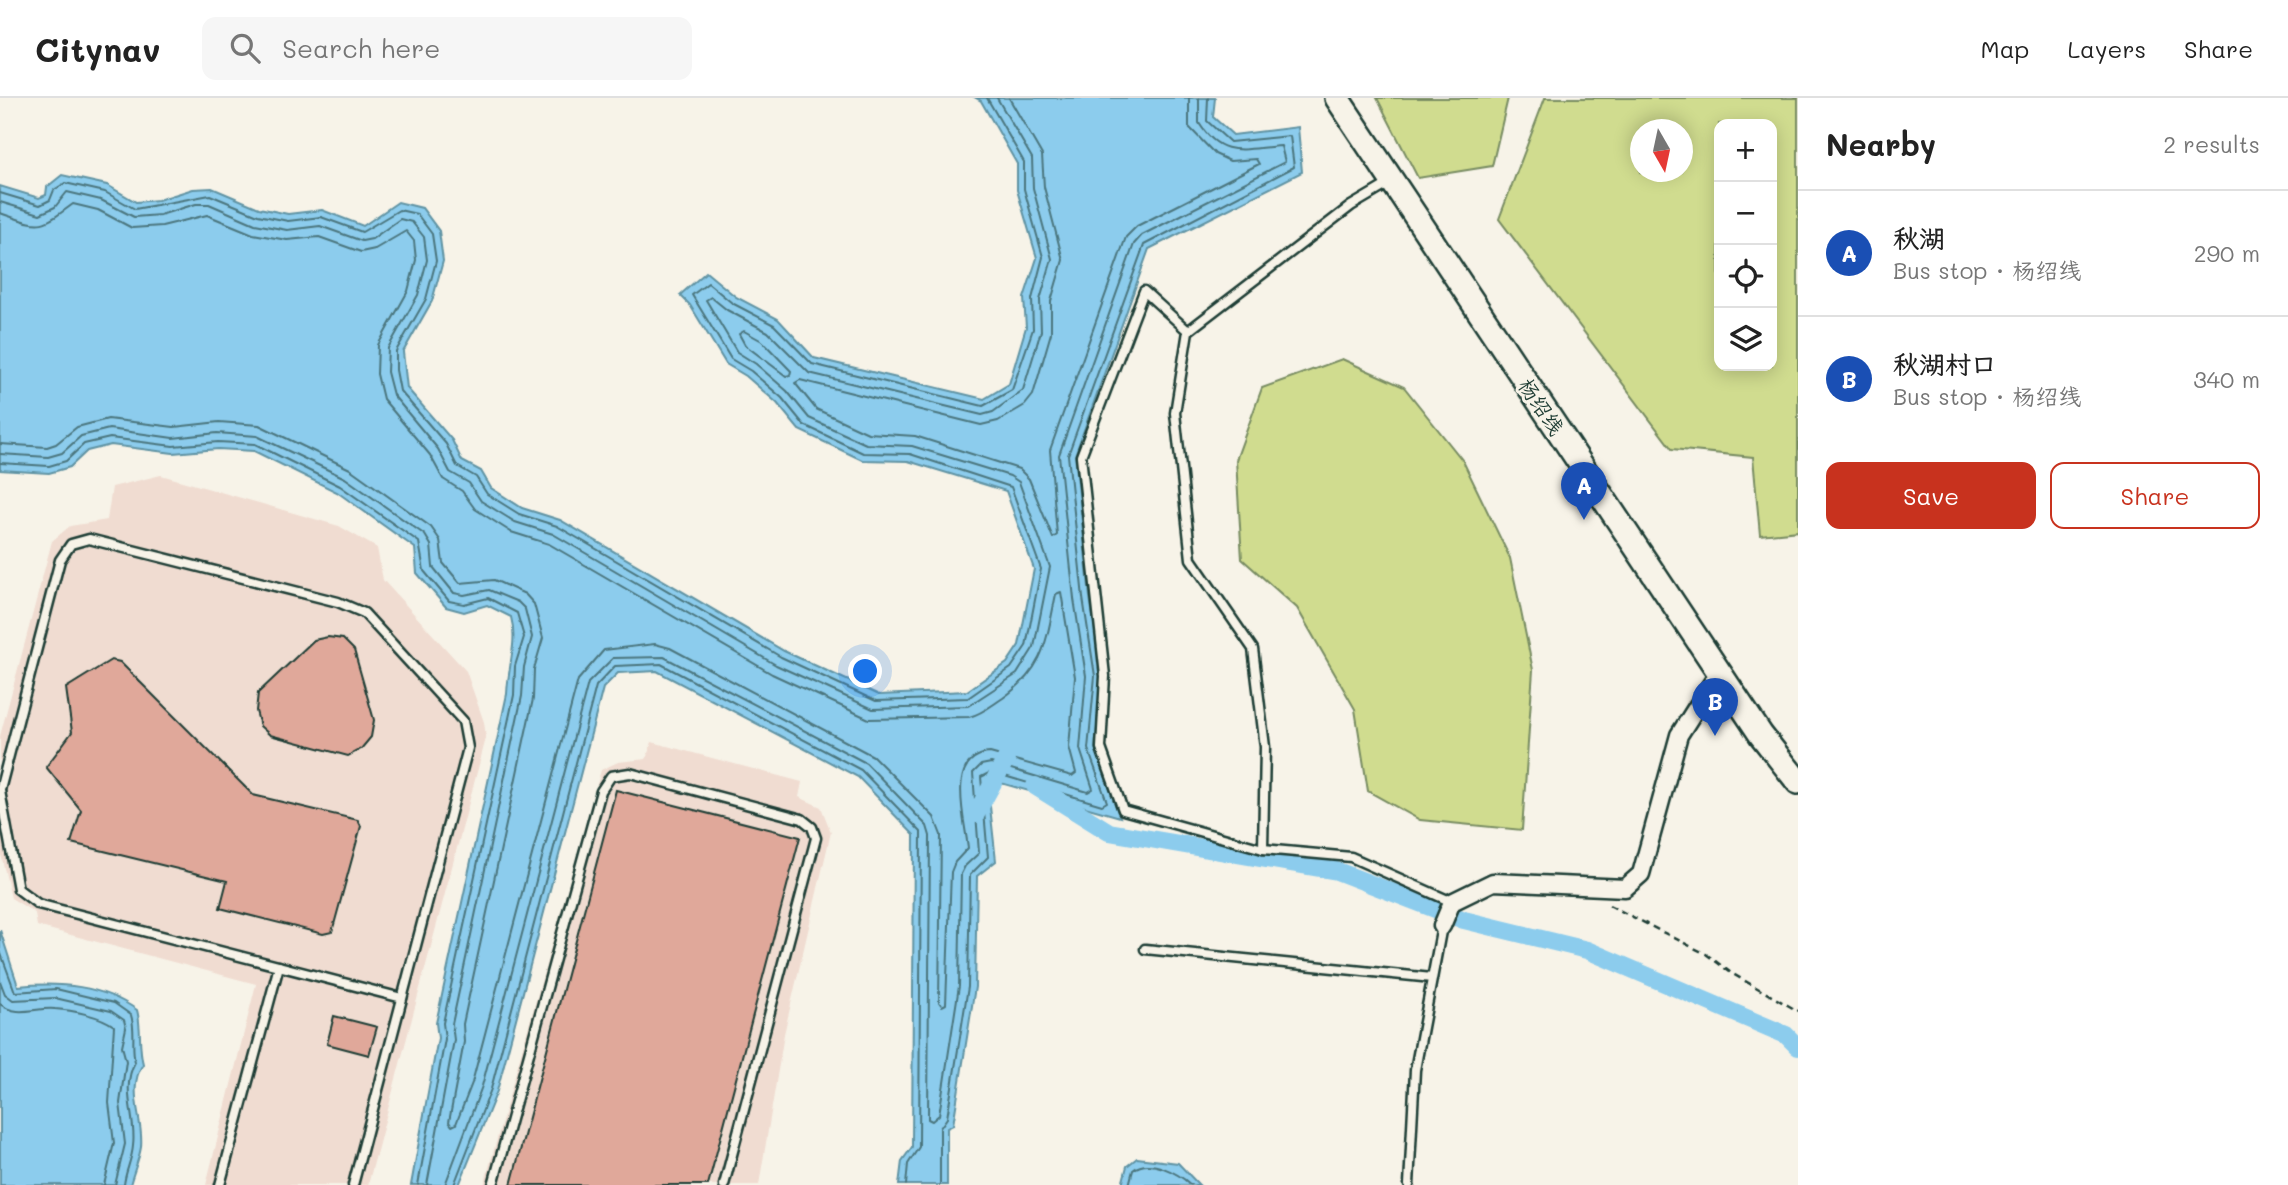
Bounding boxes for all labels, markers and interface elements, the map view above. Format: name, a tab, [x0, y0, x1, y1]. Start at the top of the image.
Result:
search box	[202, 17, 692, 80]
text: Citynav	[35, 27, 160, 70]
icon: search	[226, 29, 264, 67]
text: Search here	[282, 31, 440, 65]
text: Map	[1981, 33, 2029, 64]
text: Layers	[2067, 33, 2146, 64]
text: Share	[2184, 33, 2253, 64]
north arrow	[1630, 119, 1693, 182]
map controls	[1714, 119, 1777, 371]
button: +	[1714, 119, 1777, 182]
text: Nearby	[1826, 124, 1936, 164]
text: 2 results	[2163, 129, 2260, 159]
button: −	[1714, 182, 1777, 245]
text: 秋湖	[1893, 221, 1945, 255]
text: A	[1841, 238, 1857, 268]
text: 290 m	[2194, 238, 2260, 268]
button: locate	[1714, 245, 1777, 308]
text: Bus stop · 杨绍线	[1893, 255, 2081, 285]
button: layers	[1714, 308, 1777, 371]
text: 秋湖村口	[1893, 347, 1997, 381]
text: B	[1841, 364, 1857, 394]
text: 340 m	[2193, 364, 2260, 394]
street label: 杨绍线	[1513, 372, 1571, 440]
text: Bus stop · 杨绍线	[1893, 381, 2081, 411]
pin: A	[1561, 462, 1607, 520]
button: Save	[1826, 462, 2036, 529]
button: Share	[2050, 462, 2260, 529]
your location	[848, 654, 882, 688]
pin: B	[1692, 678, 1738, 736]

